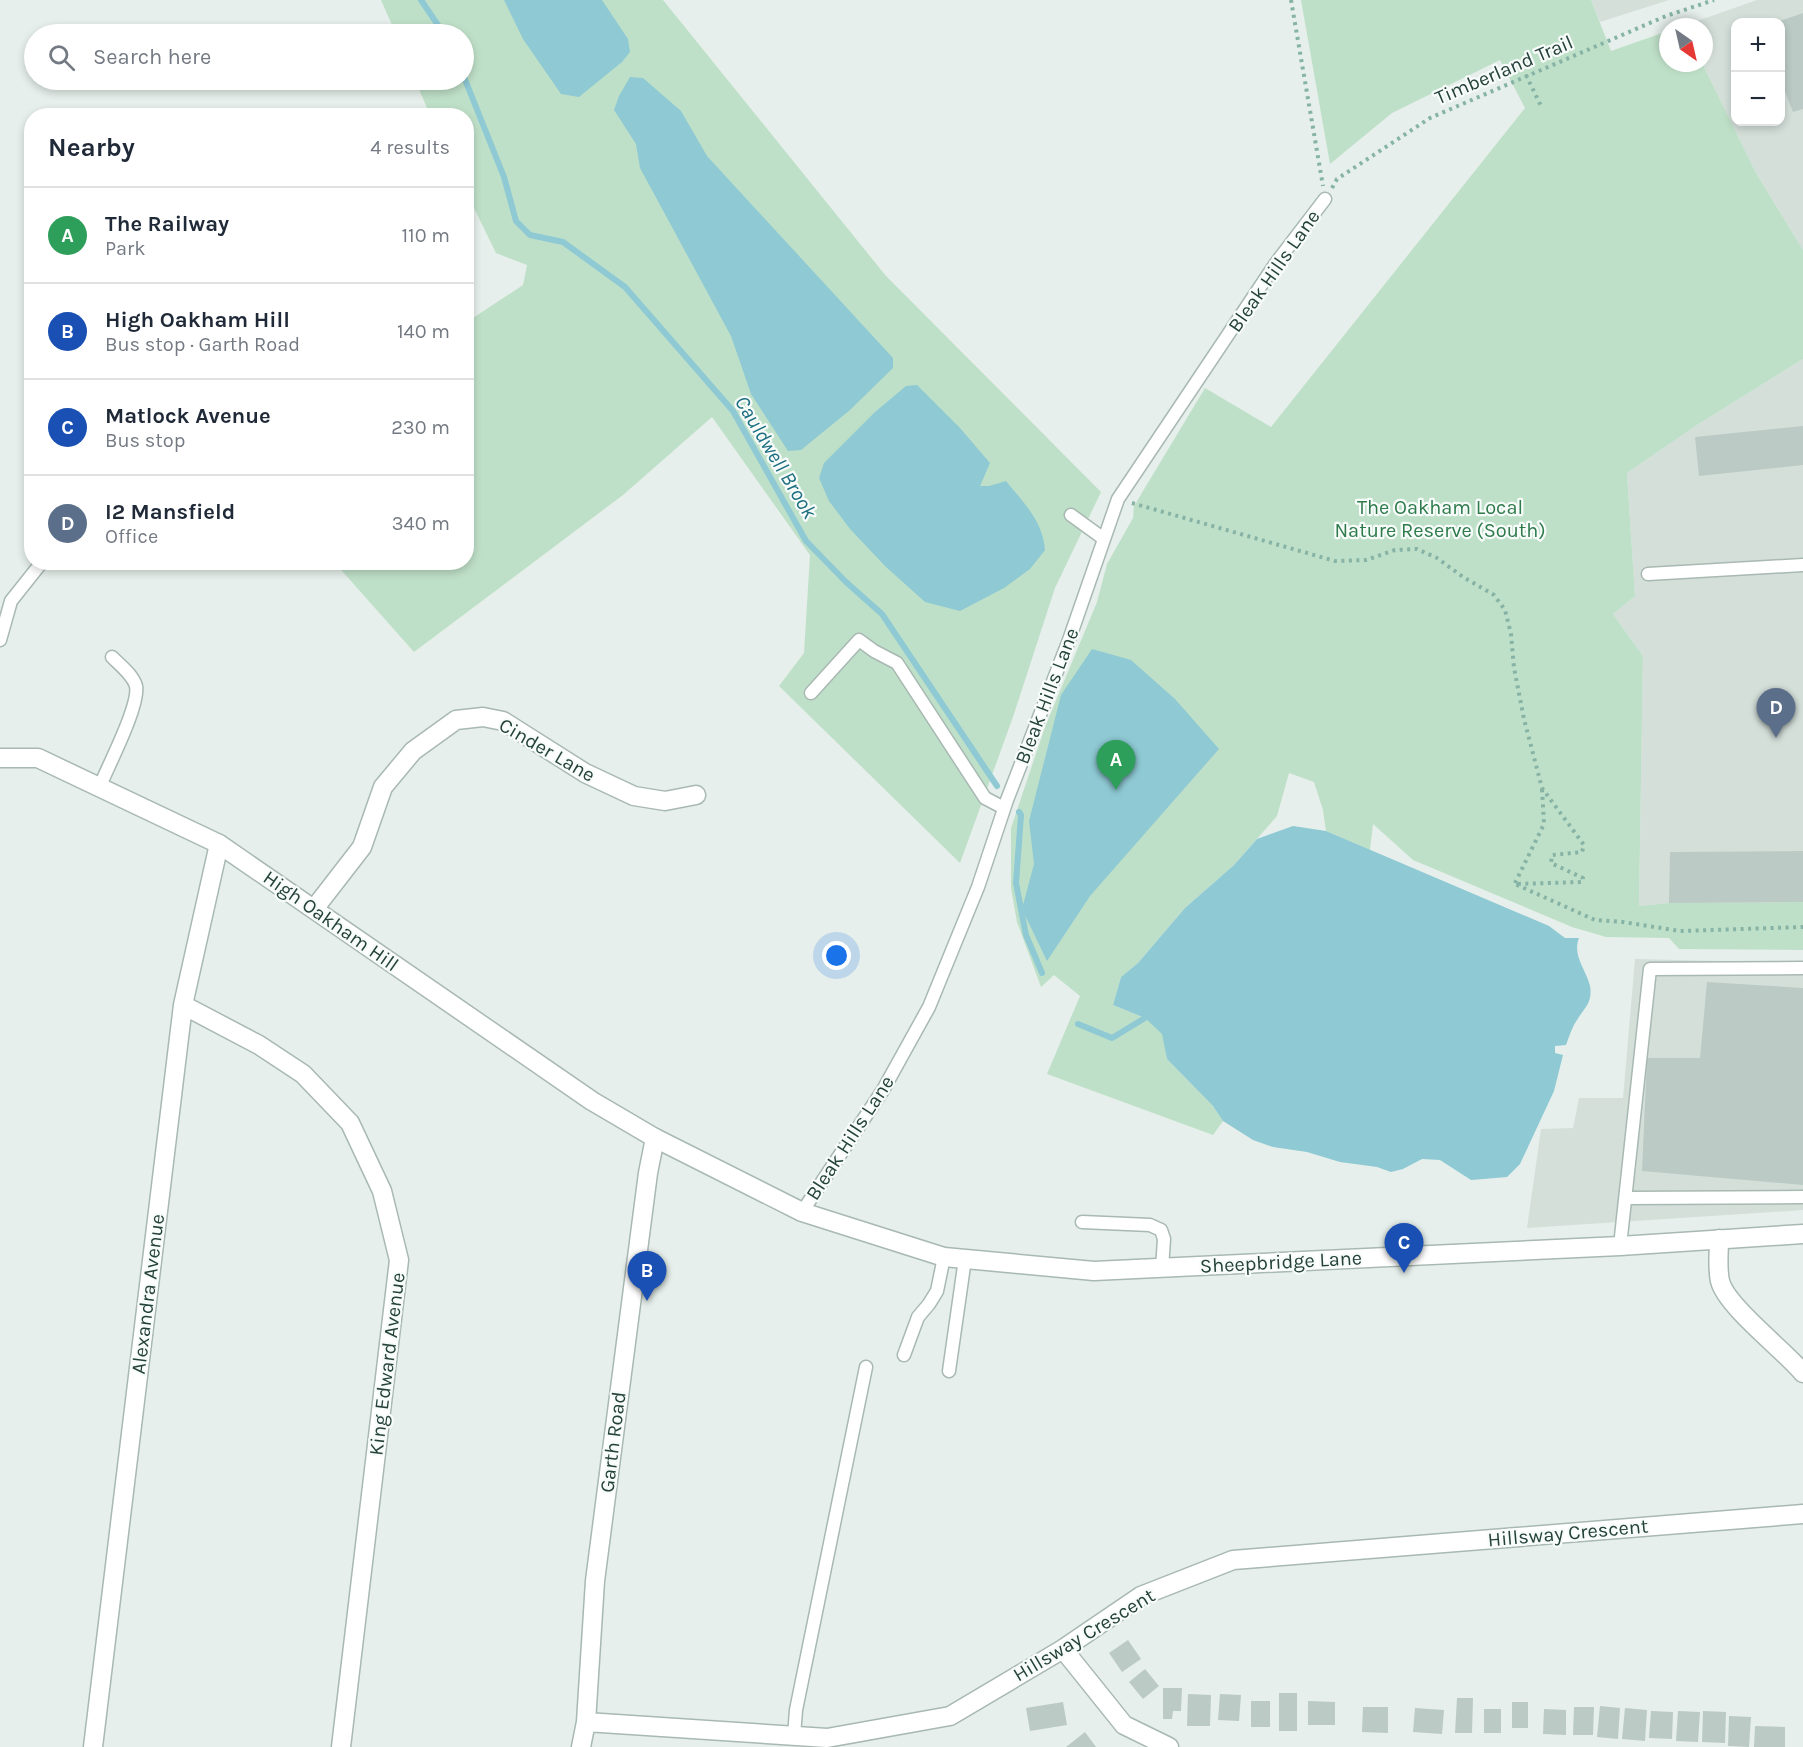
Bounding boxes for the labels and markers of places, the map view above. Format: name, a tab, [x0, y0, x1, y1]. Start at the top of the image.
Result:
pin: D	[1756, 688, 1796, 738]
pin: A	[1096, 740, 1136, 790]
pin: C	[1384, 1224, 1424, 1273]
pin: B	[628, 1252, 666, 1301]

